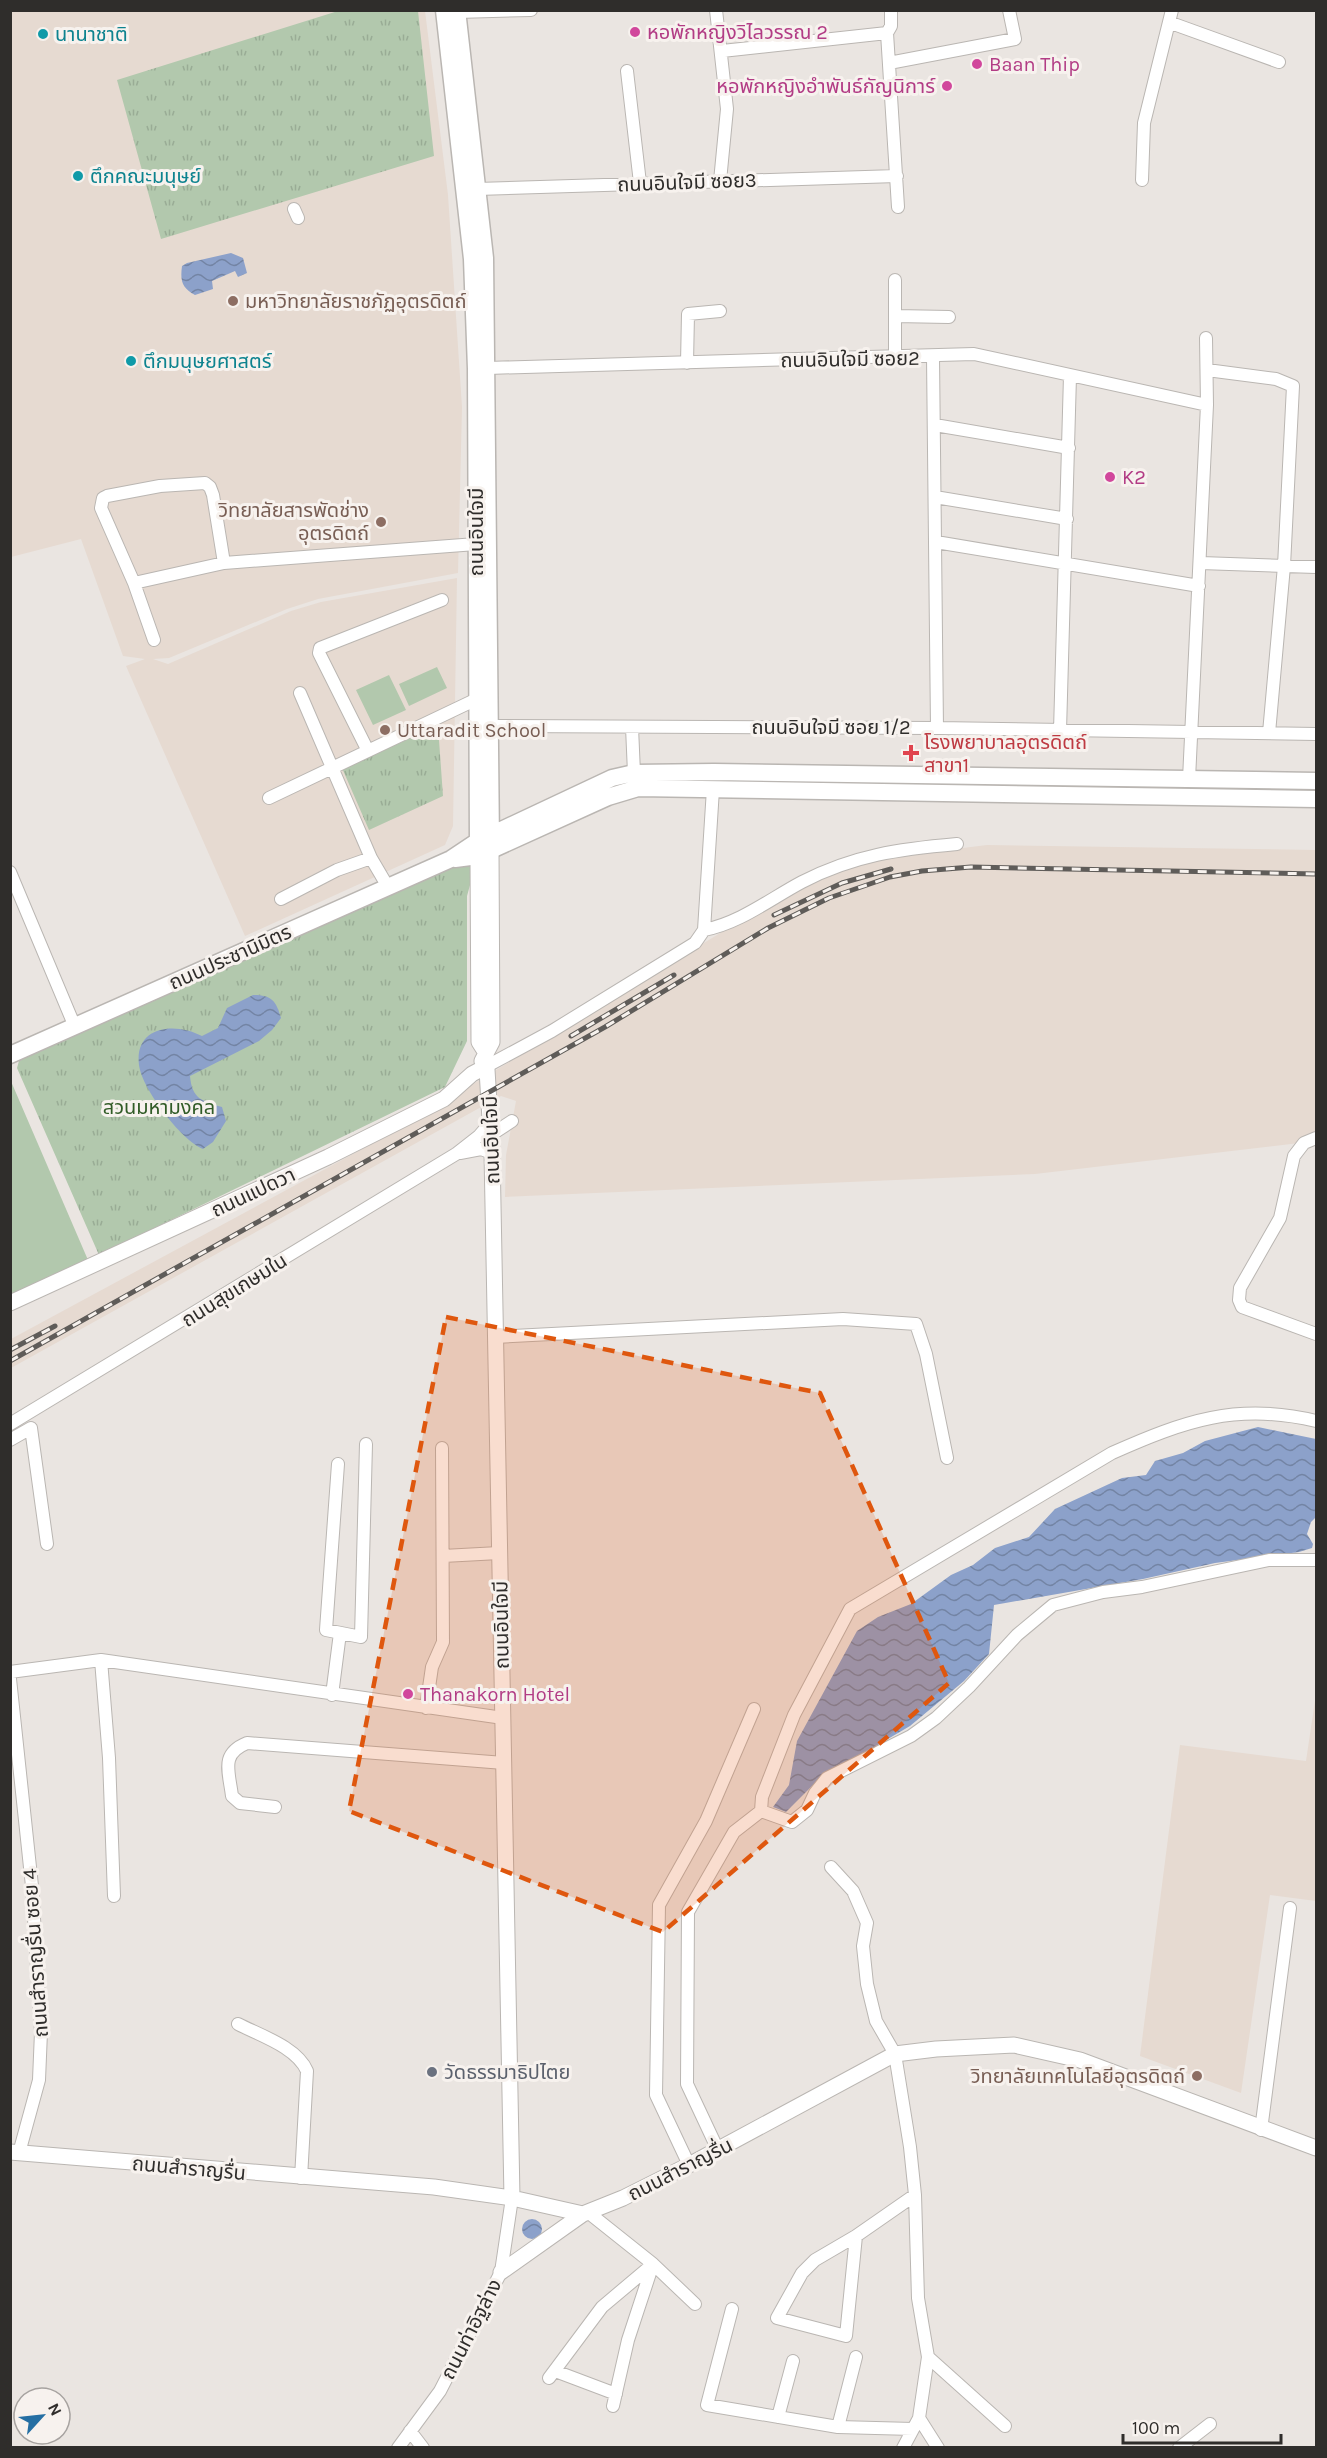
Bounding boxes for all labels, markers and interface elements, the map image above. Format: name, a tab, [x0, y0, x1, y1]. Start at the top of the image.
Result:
place label: หอพักหญิงวิไลวรรณ 2	[647, 21, 828, 44]
place label: นานาชาติ	[55, 23, 128, 46]
marker: หอพักหญิงวิไลวรรณ 2	[628, 25, 642, 39]
marker: นานาชาติ	[36, 27, 50, 41]
place label: Baan Thip	[989, 53, 1080, 76]
marker: Baan Thip	[970, 57, 984, 71]
place label: หอพักหญิงอำพันธ์กัญนิการ์	[716, 75, 936, 98]
marker: หอพักหญิงอำพันธ์กัญนิการ์	[940, 79, 954, 93]
place label: ตึกคณะมนุษย์	[90, 165, 201, 188]
marker: ตึกคณะมนุษย์	[71, 169, 85, 183]
street label: ถนนอินใจมี ซอย3	[617, 169, 757, 196]
place label: มหาวิทยาลัยราชภัฏอุตรดิตถ์	[245, 290, 467, 313]
marker: มหาวิทยาลัยราชภัฏอุตรดิตถ์	[226, 294, 240, 308]
street label: ถนนอินใจมี ซอย2	[780, 347, 920, 372]
place label: ตึกมนุษยศาสตร์	[143, 350, 273, 373]
marker: ตึกมนุษยศาสตร์	[124, 354, 138, 368]
place label: K2	[1122, 466, 1146, 489]
marker: K2	[1103, 470, 1117, 484]
street label: ถนนอินใจมี	[465, 488, 488, 576]
place label: วิทยาลัยสารพัดช่าง อุตรดิตถ์	[217, 499, 369, 545]
marker: วิทยาลัยสารพัดช่าง อุตรดิตถ์	[374, 515, 388, 529]
street label: ถนนอินใจมี ซอย 1/2	[751, 716, 911, 739]
place label: Uttaradit School	[397, 719, 546, 742]
marker: Uttaradit School	[378, 723, 392, 737]
place label: โรงพยาบาลอุตรดิตถ์ สาขา1	[924, 731, 1087, 777]
marker: โรงพยาบาลอุตรดิตถ์ สาขา1	[902, 744, 920, 762]
street label: ถนนประชานิมิตร	[166, 920, 295, 995]
street label: ถนนอินใจมี	[478, 1095, 505, 1185]
park label: สวนมหามงคล	[103, 1096, 215, 1119]
street label: ถนนแปดวา	[208, 1163, 299, 1222]
street label: ถนนสุขเกษมใน	[177, 1249, 291, 1332]
street label: ถนนอินใจมี	[489, 1581, 514, 1669]
place label: Thanakorn Hotel	[420, 1683, 570, 1706]
marker: Thanakorn Hotel	[401, 1687, 415, 1701]
street label: ถนนสำราญรื่น ซอย 4	[15, 1868, 53, 2038]
place label: วัดธรรมาธิปไตย	[444, 2061, 570, 2084]
marker: วัดธรรมาธิปไตย	[425, 2065, 439, 2079]
place label: วิทยาลัยเทคโนโลยีอุตรดิตถ์	[970, 2065, 1185, 2088]
marker: วิทยาลัยเทคโนโลยีอุตรดิตถ์	[1190, 2069, 1204, 2083]
street label: ถนนสำราญรื่น	[623, 2131, 736, 2206]
street label: ถนนสำราญรื่น	[131, 2149, 247, 2185]
street label: ถนนท่าอิฐล่าง	[436, 2275, 507, 2383]
north arrow	[12, 2386, 72, 2446]
text: N	[44, 2400, 66, 2419]
scale bar	[1123, 2407, 1280, 2445]
text: 100 m	[1132, 2417, 1180, 2439]

